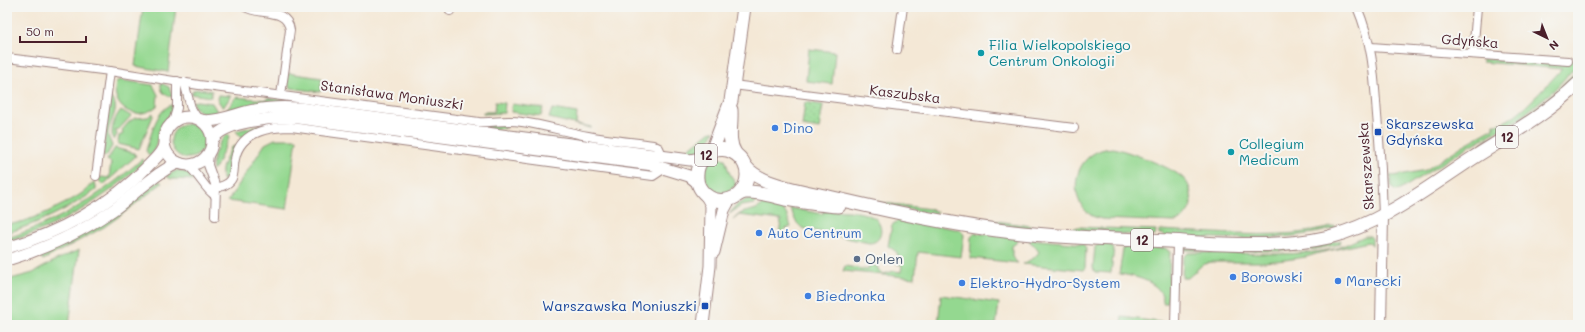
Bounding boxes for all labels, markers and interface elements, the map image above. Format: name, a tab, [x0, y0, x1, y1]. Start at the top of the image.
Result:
scale bar	[20, 18, 86, 44]
north arrow	[1527, 18, 1567, 58]
text: 50 m	[26, 23, 54, 39]
street label: Gdyńska	[1441, 29, 1499, 52]
place label: Filia Wielkopolskiego Centrum Onkologii	[989, 35, 1131, 70]
text: N	[1546, 37, 1562, 54]
marker: Filia Wielkopolskiego Centrum Onkologii	[976, 48, 986, 58]
street label: Stanisława Moniuszki	[319, 75, 465, 114]
street label: Kaszubska	[868, 80, 942, 107]
place label: Skarszewska Gdyńska	[1386, 114, 1474, 149]
place label: Dino	[783, 118, 813, 137]
street label: Skarszewska	[1353, 121, 1378, 211]
marker: Dino	[770, 123, 780, 133]
road number: 12	[1496, 126, 1518, 148]
marker: Skarszewska Gdyńska	[1373, 127, 1383, 137]
place label: Collegium Medicum	[1239, 134, 1304, 169]
road number: 12	[695, 144, 717, 166]
marker: Collegium Medicum	[1226, 147, 1236, 157]
place label: Auto Centrum	[767, 223, 862, 242]
marker: Auto Centrum	[754, 228, 764, 238]
road number: 12	[1131, 229, 1153, 251]
place label: Orlen	[865, 249, 903, 268]
marker: Orlen	[852, 254, 862, 264]
place label: Borowski	[1241, 267, 1303, 286]
place label: Marecki	[1346, 271, 1402, 290]
marker: Borowski	[1228, 272, 1238, 282]
place label: Elektro-Hydro-System	[970, 273, 1120, 292]
marker: Marecki	[1333, 276, 1343, 286]
marker: Elektro-Hydro-System	[957, 278, 967, 288]
place label: Biedronka	[816, 286, 886, 305]
marker: Biedronka	[803, 291, 813, 301]
place label: Warszawska Moniuszki	[542, 296, 697, 315]
marker: Warszawska Moniuszki	[700, 301, 710, 311]

